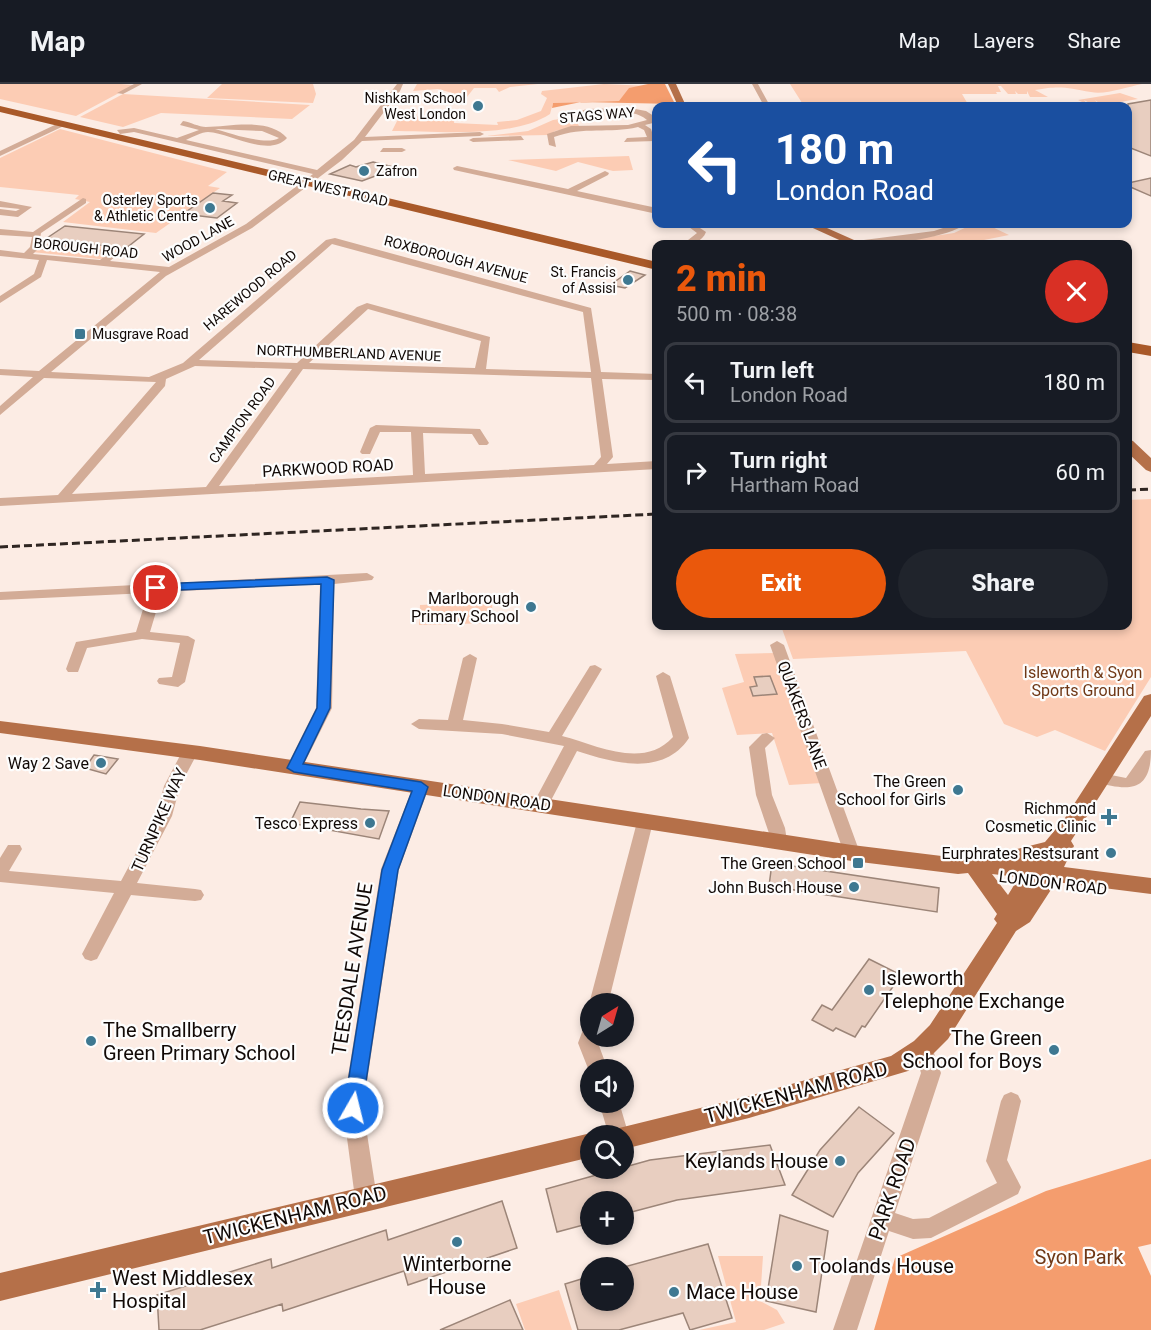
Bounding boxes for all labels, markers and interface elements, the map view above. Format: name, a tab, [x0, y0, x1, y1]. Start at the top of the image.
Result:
text: Map	[30, 25, 85, 58]
text: Map	[898, 29, 940, 53]
text: Layers	[973, 29, 1034, 53]
text: Share	[1067, 29, 1121, 53]
place label: Nishkam School West London	[364, 90, 466, 122]
marker: Nishkam School West London	[471, 99, 485, 113]
street label: STAGS WAY	[559, 104, 636, 126]
text: 180 m	[775, 125, 894, 174]
icon: left	[676, 126, 754, 204]
place label: Zafron	[376, 163, 417, 179]
marker: Zafron	[357, 164, 371, 178]
street label: GREAT WEST ROAD	[266, 166, 390, 210]
text: London Road	[775, 175, 934, 207]
place label: Osterley Sports & Athletic Centre	[94, 192, 198, 224]
marker: Osterley Sports & Athletic Centre	[203, 201, 217, 215]
street label: WOOD LANE	[160, 213, 237, 265]
street label: ROXBOROUGH AVENUE	[382, 232, 530, 286]
street label: BOROUGH ROAD	[33, 235, 139, 261]
street label: HAREWOOD ROAD	[200, 246, 300, 334]
text: 2 min	[676, 258, 767, 300]
button: close	[1045, 260, 1108, 323]
place label: St. Francis of Assisi	[551, 264, 616, 296]
marker: St. Francis of Assisi	[621, 273, 635, 287]
text: 500 m · 08:38	[676, 302, 797, 326]
place label: Musgrave Road	[92, 326, 189, 342]
marker: Musgrave Road	[73, 327, 87, 341]
street label: NORTHUMBERLAND AVENUE	[257, 342, 442, 364]
text: Turn left	[730, 358, 814, 383]
icon: left	[679, 366, 712, 399]
text: 180 m	[1043, 370, 1105, 395]
street label: CAMPION ROAD	[205, 374, 279, 466]
text: London Road	[730, 383, 848, 407]
text: Turn right	[730, 448, 827, 473]
street label: PARKWOOD ROAD	[262, 455, 394, 481]
icon: right	[679, 456, 712, 489]
text: 60 m	[1056, 460, 1105, 485]
text: Hartham Road	[730, 473, 859, 497]
button: Exit	[676, 549, 886, 618]
button: Share	[898, 549, 1108, 618]
pin	[130, 562, 181, 613]
icon: arrive	[139, 571, 172, 604]
place label: Marlborough Primary School	[411, 589, 519, 626]
marker: Marlborough Primary School	[524, 600, 538, 614]
street label: QUAKERS LANE	[774, 658, 830, 772]
park label: Isleworth & Syon Sports Ground	[1024, 663, 1142, 700]
place label: Way 2 Save	[8, 754, 89, 773]
marker: Way 2 Save	[94, 756, 108, 770]
street label: TURNPIKE WAY	[128, 765, 191, 875]
place label: The Green School for Girls	[837, 772, 946, 809]
street label: LONDON ROAD	[442, 781, 552, 815]
marker: The Green School for Girls	[951, 783, 965, 797]
place label: Richmond Cosmetic Clinic	[985, 799, 1096, 836]
marker: Richmond Cosmetic Clinic	[1100, 808, 1118, 826]
place label: Tesco Express	[255, 814, 358, 833]
marker: Tesco Express	[363, 816, 377, 830]
place label: Eurphrates Restsurant	[941, 844, 1099, 863]
marker: Eurphrates Restsurant	[1104, 846, 1118, 860]
place label: The Green School	[720, 854, 846, 873]
marker: The Green School	[851, 856, 865, 870]
street label: LONDON ROAD	[998, 867, 1108, 899]
place label: John Busch House	[708, 878, 842, 897]
marker: John Busch House	[847, 880, 861, 894]
street label: TEESDALE AVENUE	[326, 881, 378, 1057]
place label: Isleworth Telephone Exchange	[881, 966, 1065, 1013]
marker: Isleworth Telephone Exchange	[862, 983, 876, 997]
north arrow	[580, 993, 634, 1047]
map controls	[580, 993, 634, 1311]
place label: The Smallberry Green Primary School	[103, 1018, 296, 1065]
place label: The Green School for Boys	[902, 1026, 1042, 1073]
marker: The Smallberry Green Primary School	[84, 1034, 98, 1048]
marker: The Green School for Boys	[1047, 1043, 1061, 1057]
street label: TWICKENHAM ROAD	[702, 1056, 890, 1128]
button: sound	[580, 1059, 634, 1113]
position arrow	[321, 1076, 385, 1140]
button: search	[580, 1125, 634, 1179]
street label: PARK ROAD	[863, 1135, 921, 1243]
place label: Keylands House	[685, 1149, 828, 1173]
marker: Keylands House	[833, 1154, 847, 1168]
street label: TWICKENHAM ROAD	[201, 1181, 389, 1249]
button: +	[580, 1191, 634, 1245]
marker: Winterborne House	[450, 1235, 464, 1249]
park label: Syon Park	[1035, 1245, 1124, 1269]
place label: Winterborne House	[403, 1252, 511, 1299]
place label: Toolands House	[809, 1254, 954, 1278]
button: −	[580, 1257, 634, 1311]
marker: Toolands House	[790, 1259, 804, 1273]
place label: West Middlesex Hospital	[112, 1266, 253, 1313]
place label: Mace House	[686, 1280, 798, 1304]
marker: West Middlesex Hospital	[89, 1281, 107, 1299]
marker: Mace House	[667, 1285, 681, 1299]

